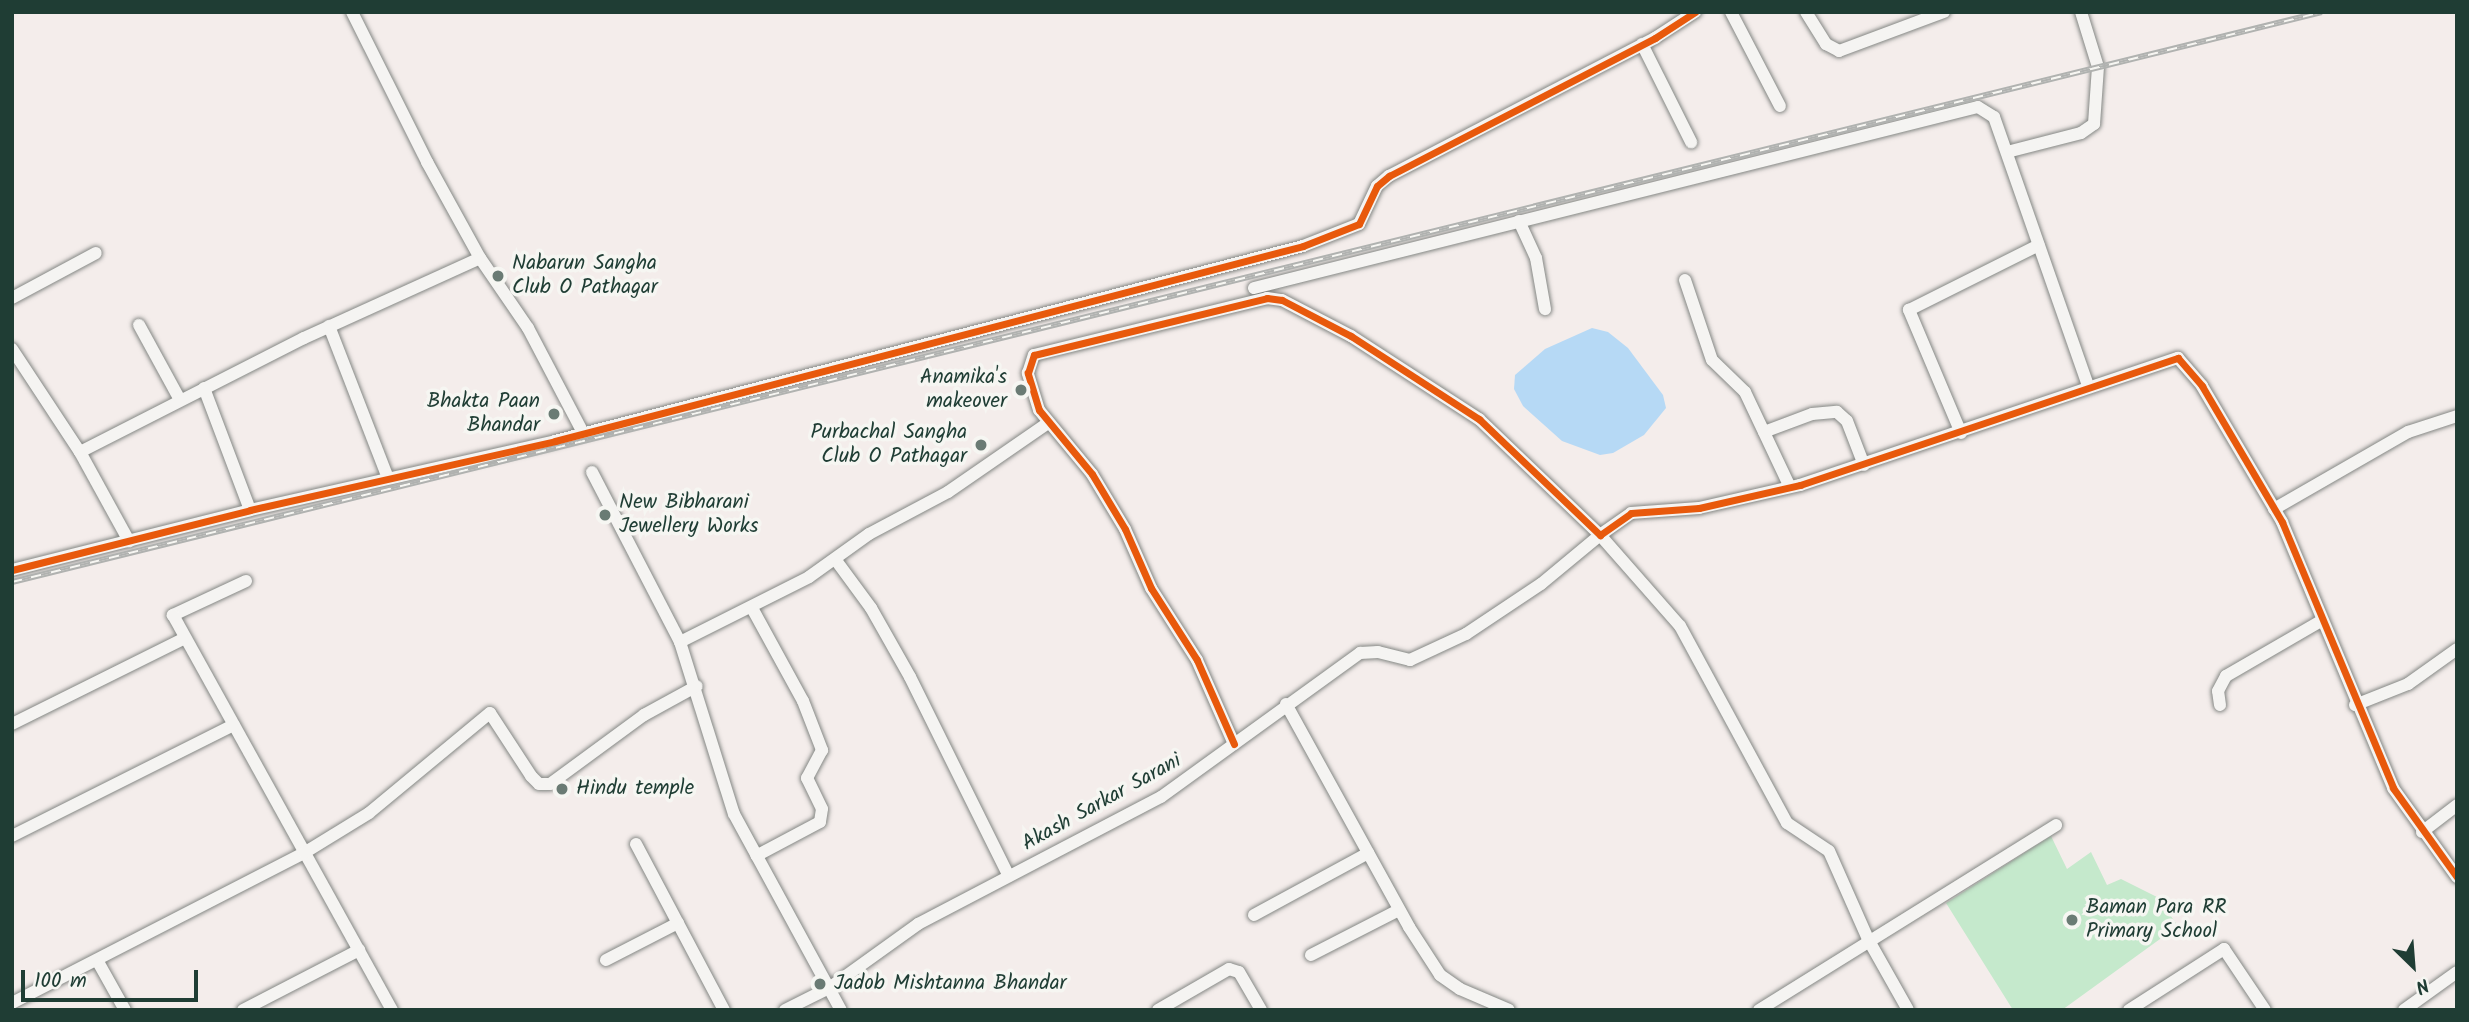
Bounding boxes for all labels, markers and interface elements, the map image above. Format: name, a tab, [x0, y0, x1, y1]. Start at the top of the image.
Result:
place label: Nabarun Sangha Club O Pathagar	[512, 251, 658, 301]
marker: Nabarun Sangha Club O Pathagar	[490, 268, 506, 284]
place label: Anamika's makeover	[920, 365, 1007, 415]
marker: Anamika's makeover	[1013, 382, 1029, 398]
place label: Bhakta Paan Bhandar	[427, 389, 540, 439]
marker: Bhakta Paan Bhandar	[546, 406, 562, 422]
place label: Purbachal Sangha Club O Pathagar	[810, 420, 967, 470]
marker: Purbachal Sangha Club O Pathagar	[973, 437, 989, 453]
place label: New Bibharani Jewellery Works	[619, 490, 759, 540]
marker: New Bibharani Jewellery Works	[597, 507, 613, 523]
street label: Akash Sarkar Sarani	[1018, 749, 1186, 857]
place label: Hindu temple	[576, 776, 694, 802]
marker: Hindu temple	[554, 781, 570, 797]
place label: Baman Para RR Primary School	[2086, 895, 2226, 945]
marker: Baman Para RR Primary School	[2064, 912, 2080, 928]
north arrow	[2378, 931, 2448, 1001]
scale bar	[24, 956, 201, 1000]
text: 100 m	[34, 965, 87, 998]
text: N	[2410, 969, 2434, 1001]
place label: Jadob Mishtanna Bhandar	[834, 971, 1066, 997]
marker: Jadob Mishtanna Bhandar	[812, 976, 828, 992]

